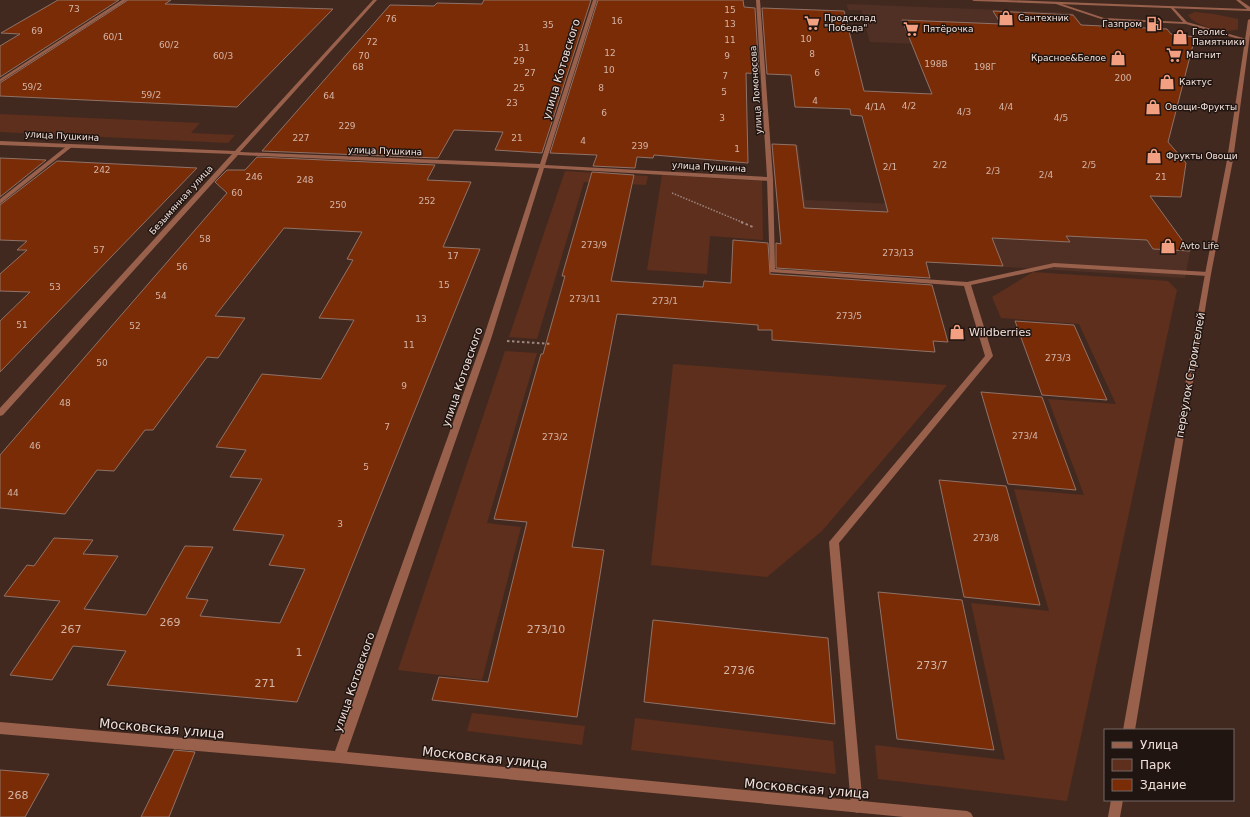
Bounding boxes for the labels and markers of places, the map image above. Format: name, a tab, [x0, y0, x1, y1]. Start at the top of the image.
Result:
shop icon: Сантехник	[997, 9, 1015, 27]
place label: Продсклад "Победа"	[824, 13, 876, 33]
place label: Сантехник	[1018, 13, 1070, 23]
supermarket icon: Продсклад "Победа"	[803, 14, 821, 32]
fuel station icon: Газпром	[1145, 15, 1163, 33]
place label: Газпром	[1102, 19, 1142, 29]
supermarket icon: Пятёрочка	[902, 20, 920, 38]
place label: Пятёрочка	[923, 24, 973, 34]
place label: Геолис. Памятники	[1192, 27, 1245, 47]
shop icon: Геолис. Памятники	[1171, 28, 1189, 46]
supermarket icon: Магнит	[1165, 46, 1183, 64]
shop icon: Красное&Белое	[1109, 49, 1127, 67]
place label: Магнит	[1186, 50, 1221, 60]
place label: Красное&Белое	[1031, 53, 1106, 63]
shop icon: Кактус	[1158, 73, 1176, 91]
place label: Кактус	[1179, 77, 1212, 87]
shop icon: Овощи-Фрукты	[1144, 98, 1162, 116]
place label: Овощи-Фрукты	[1165, 102, 1237, 112]
shop icon: Фрукты Овощи	[1145, 147, 1163, 165]
place label: Фрукты Овощи	[1166, 151, 1238, 161]
shop icon: Avto Life	[1159, 237, 1177, 255]
place label: Avto Life	[1180, 241, 1220, 251]
shop icon: Wildberries	[948, 323, 966, 341]
place label: Wildberries	[969, 326, 1031, 339]

